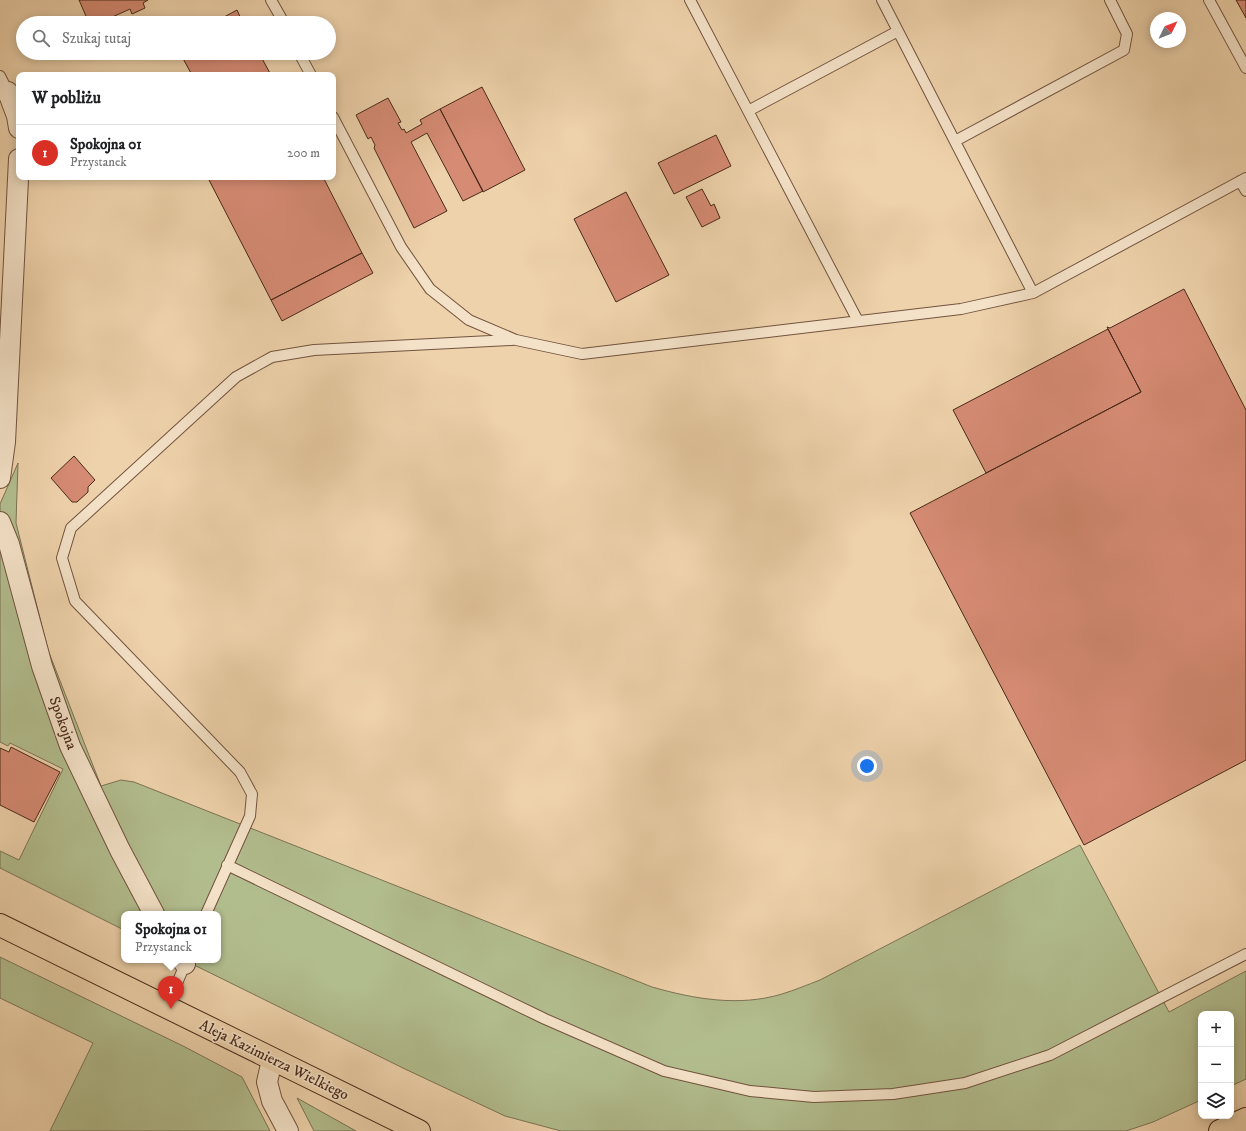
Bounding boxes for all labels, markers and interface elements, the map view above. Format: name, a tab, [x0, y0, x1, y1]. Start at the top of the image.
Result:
north arrow	[1150, 12, 1186, 48]
search box	[16, 16, 336, 60]
icon: search	[30, 27, 52, 49]
text: Szukaj tutaj	[62, 29, 131, 48]
text: W pobliżu	[32, 87, 101, 109]
text: Spokojna 01	[70, 135, 142, 154]
text: 1	[43, 145, 47, 161]
text: 200 m	[287, 145, 320, 161]
text: Przystanek	[70, 154, 127, 170]
street label: Spokojna	[45, 694, 82, 753]
your location	[857, 756, 877, 776]
popup	[121, 911, 221, 963]
text: Spokojna 01	[135, 920, 207, 939]
text: Przystanek	[135, 939, 192, 955]
pin: 1	[158, 976, 184, 1009]
map controls	[1198, 1011, 1234, 1119]
button: +	[1198, 1011, 1234, 1047]
street label: Aleja Kazimierza Wielkiego	[196, 1015, 352, 1105]
button: −	[1198, 1047, 1234, 1083]
button: layers	[1198, 1083, 1234, 1119]

